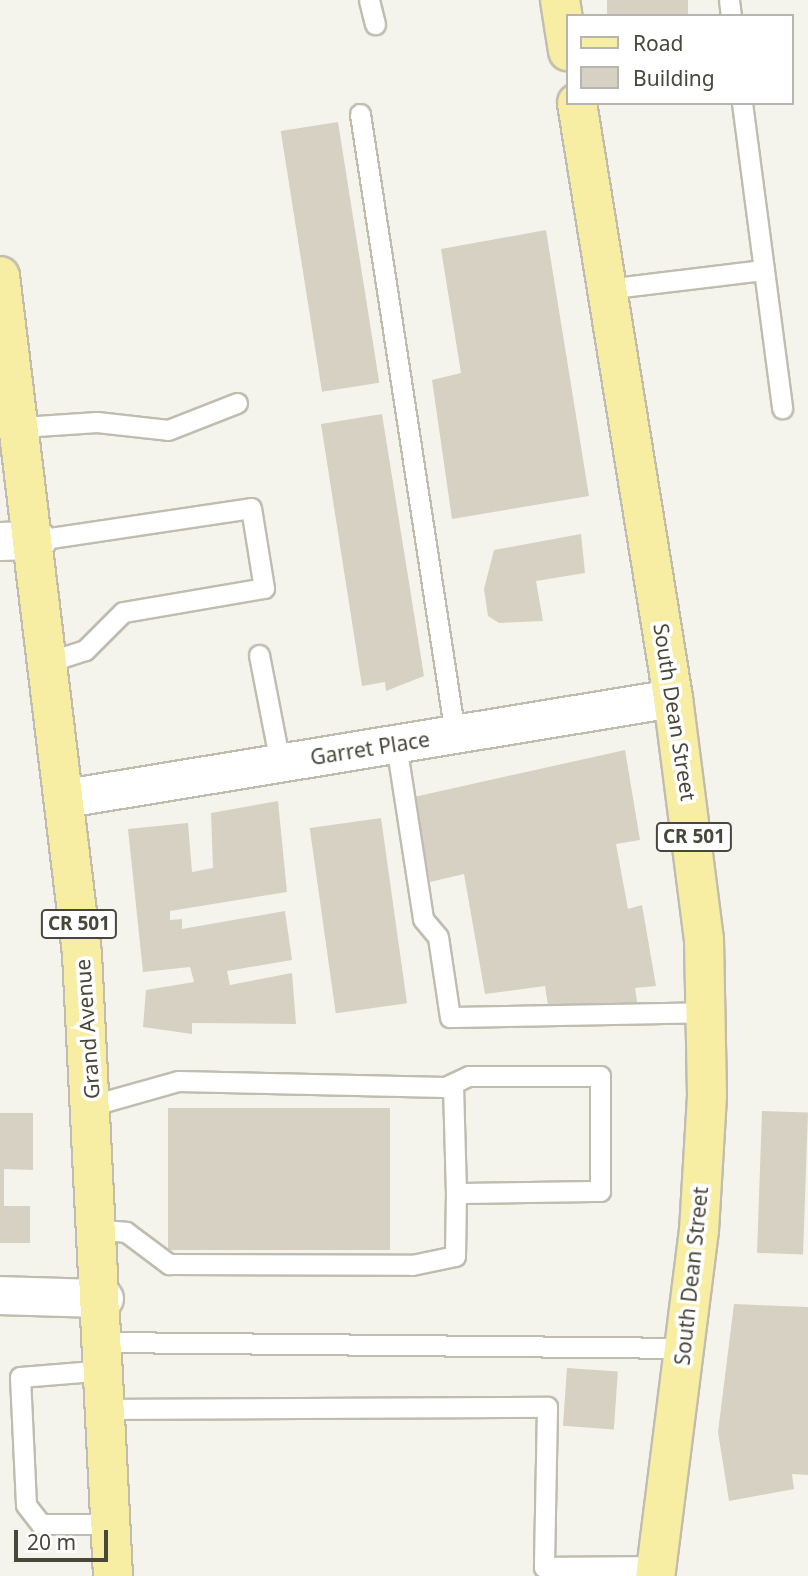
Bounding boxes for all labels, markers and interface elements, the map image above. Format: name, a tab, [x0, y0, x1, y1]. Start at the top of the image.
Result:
legend	[566, 14, 794, 105]
text: Road	[633, 29, 683, 57]
text: Building	[633, 64, 715, 92]
street label: South Dean Street	[649, 622, 701, 802]
street label: Garret Place	[308, 726, 432, 770]
road number: CR 501	[656, 822, 732, 852]
road number: CR 501	[41, 908, 118, 940]
street label: Grand Avenue	[70, 958, 104, 1100]
street label: South Dean Street	[669, 1186, 713, 1366]
scale bar	[18, 1516, 112, 1560]
text: 20 m	[27, 1528, 76, 1556]

